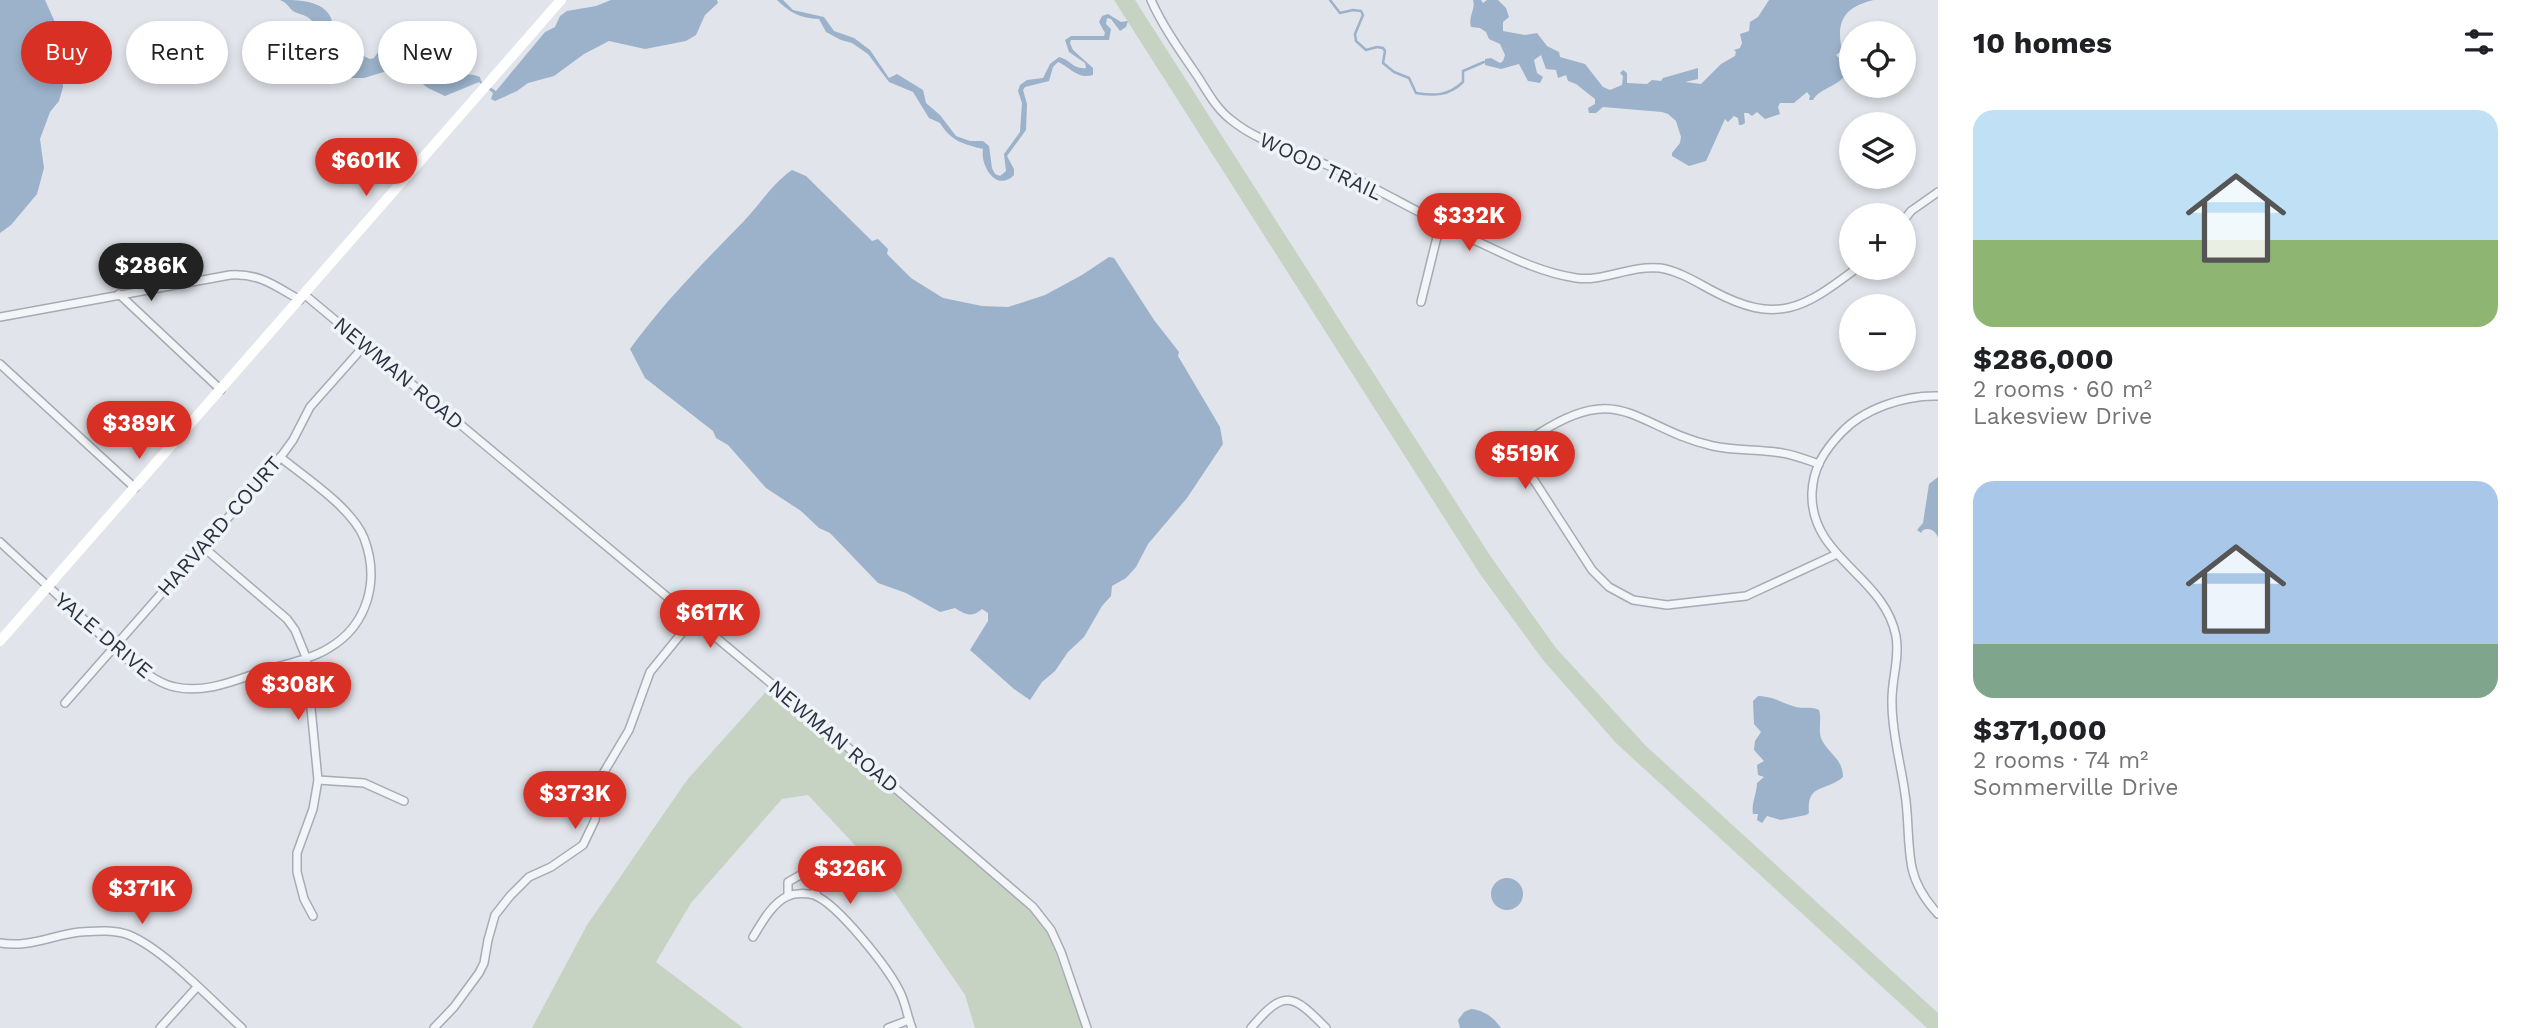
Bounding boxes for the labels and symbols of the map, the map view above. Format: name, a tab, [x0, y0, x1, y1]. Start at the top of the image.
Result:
street label: WOOD TRAIL	[1256, 127, 1386, 205]
pin: $601K	[317, 138, 415, 198]
pin: $332K	[1420, 194, 1518, 253]
pin: $286K	[102, 244, 200, 303]
street label: NEWMAN ROAD	[329, 312, 469, 434]
pin: $389K	[90, 402, 188, 461]
pin: $519K	[1476, 432, 1574, 491]
street label: HARVARD COURT	[152, 451, 287, 601]
street label: YALE DRIVE	[50, 587, 158, 683]
pin: $617K	[661, 590, 759, 650]
pin: $308K	[249, 662, 347, 722]
street label: NEWMAN ROAD	[764, 675, 904, 797]
pin: $373K	[526, 772, 624, 831]
pin: $326K	[801, 846, 899, 906]
pin: $371K	[93, 866, 191, 926]

